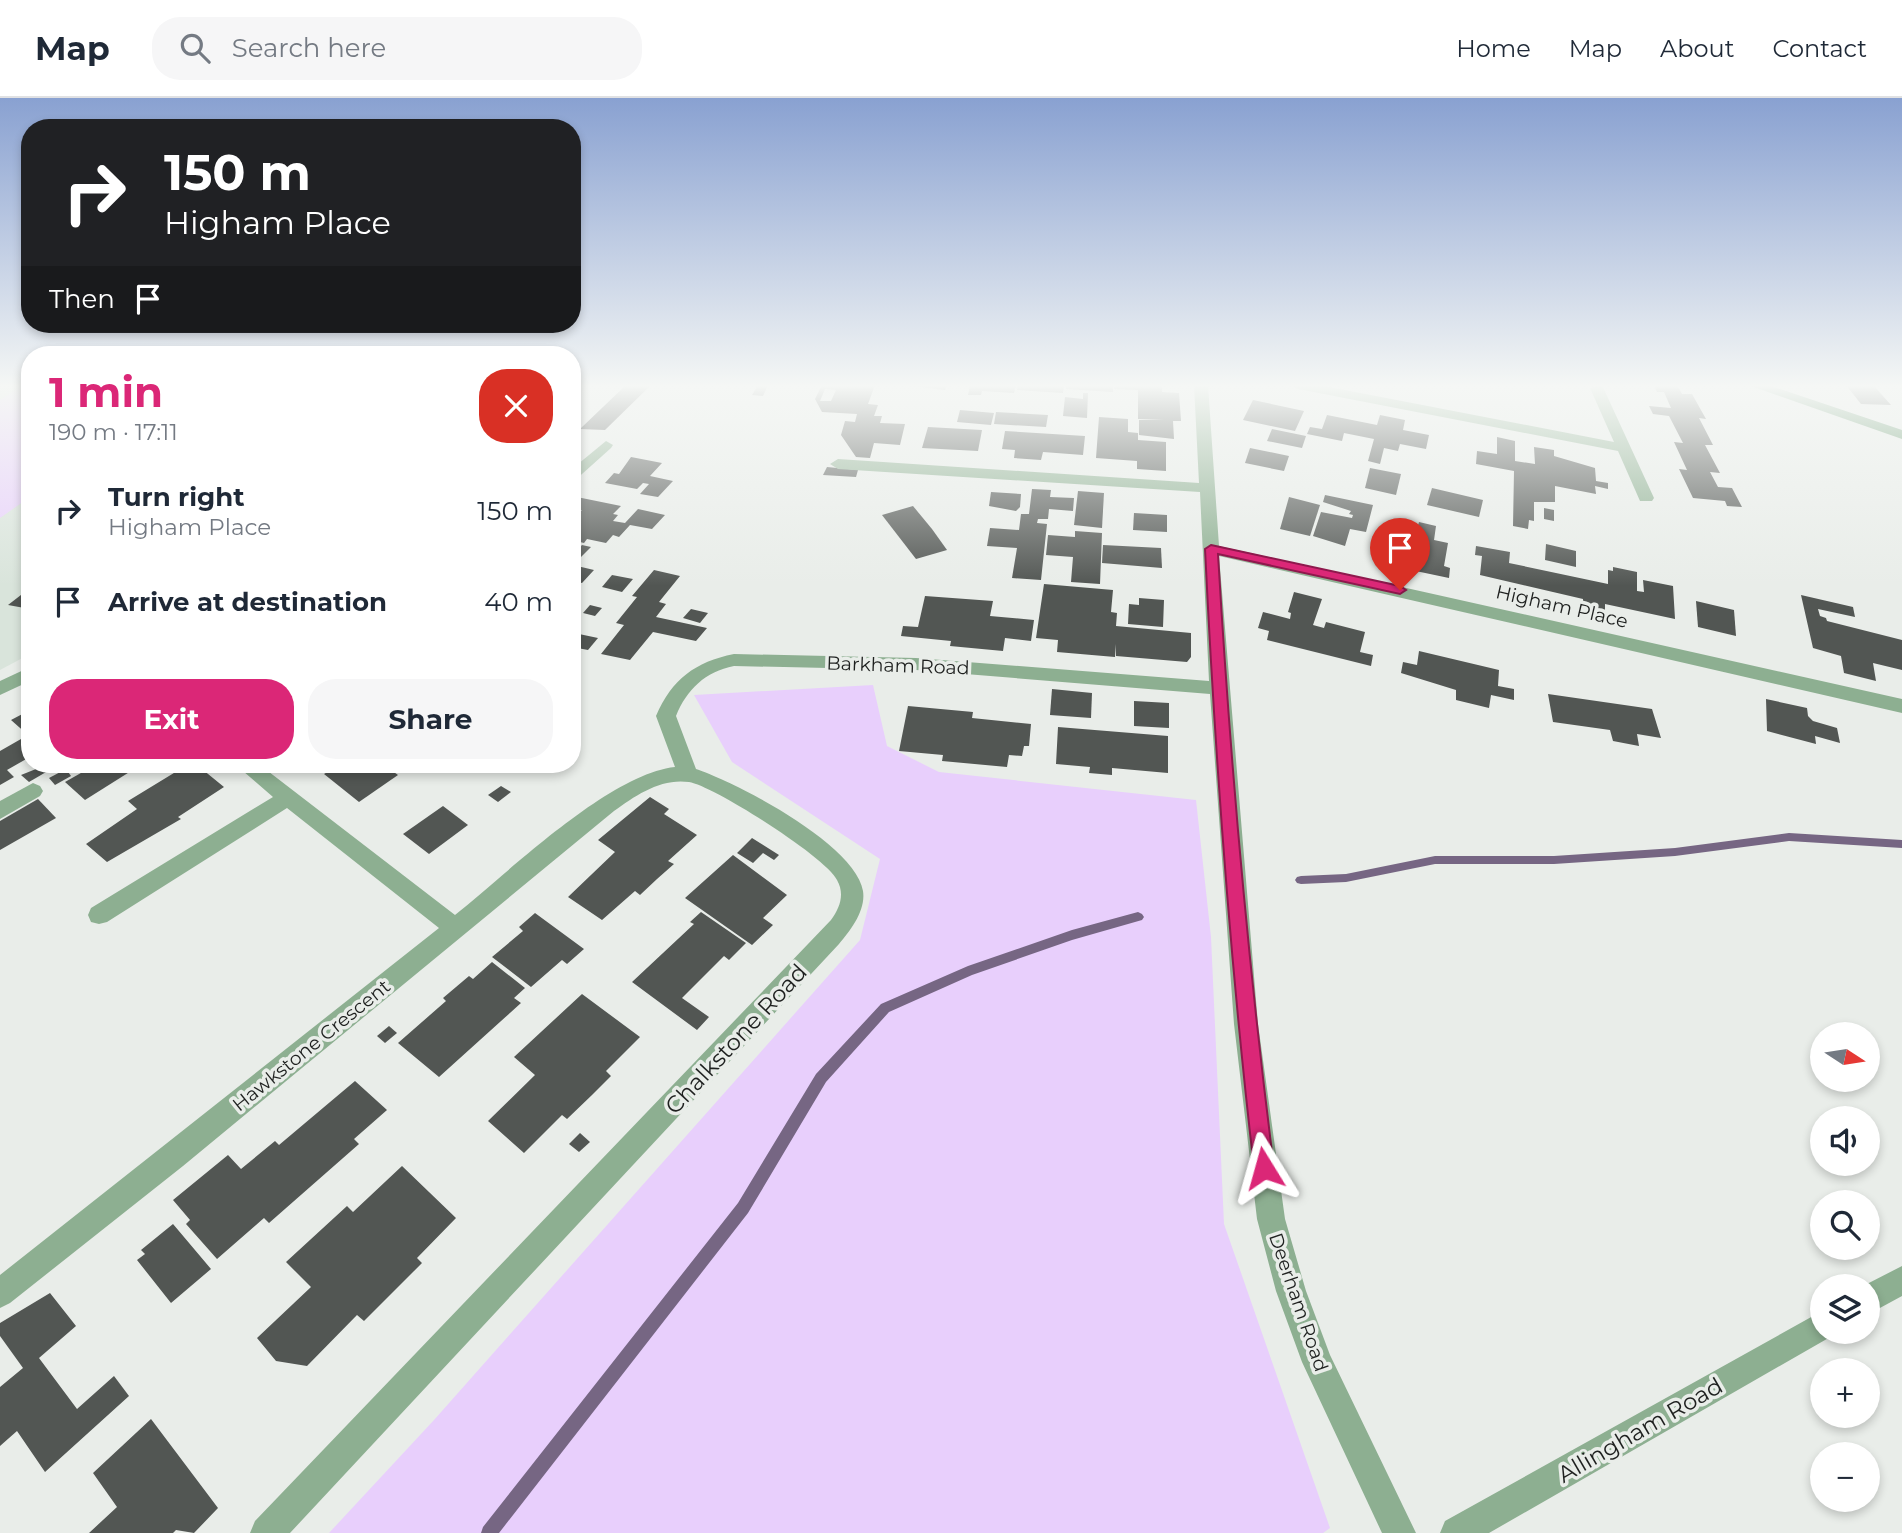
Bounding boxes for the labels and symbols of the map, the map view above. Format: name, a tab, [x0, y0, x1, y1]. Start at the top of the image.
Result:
pin	[1370, 518, 1430, 590]
street label: Higham Place	[1494, 580, 1630, 633]
street label: Barkham Road	[826, 652, 970, 679]
street label: Chalkstone Road	[659, 958, 813, 1120]
street label: Hawkstone Crescent	[228, 975, 395, 1116]
north arrow	[1810, 1022, 1880, 1092]
position arrow	[1227, 1131, 1301, 1205]
street label: Deerham Road	[1264, 1230, 1333, 1374]
street label: Allingham Road	[1552, 1371, 1728, 1489]

